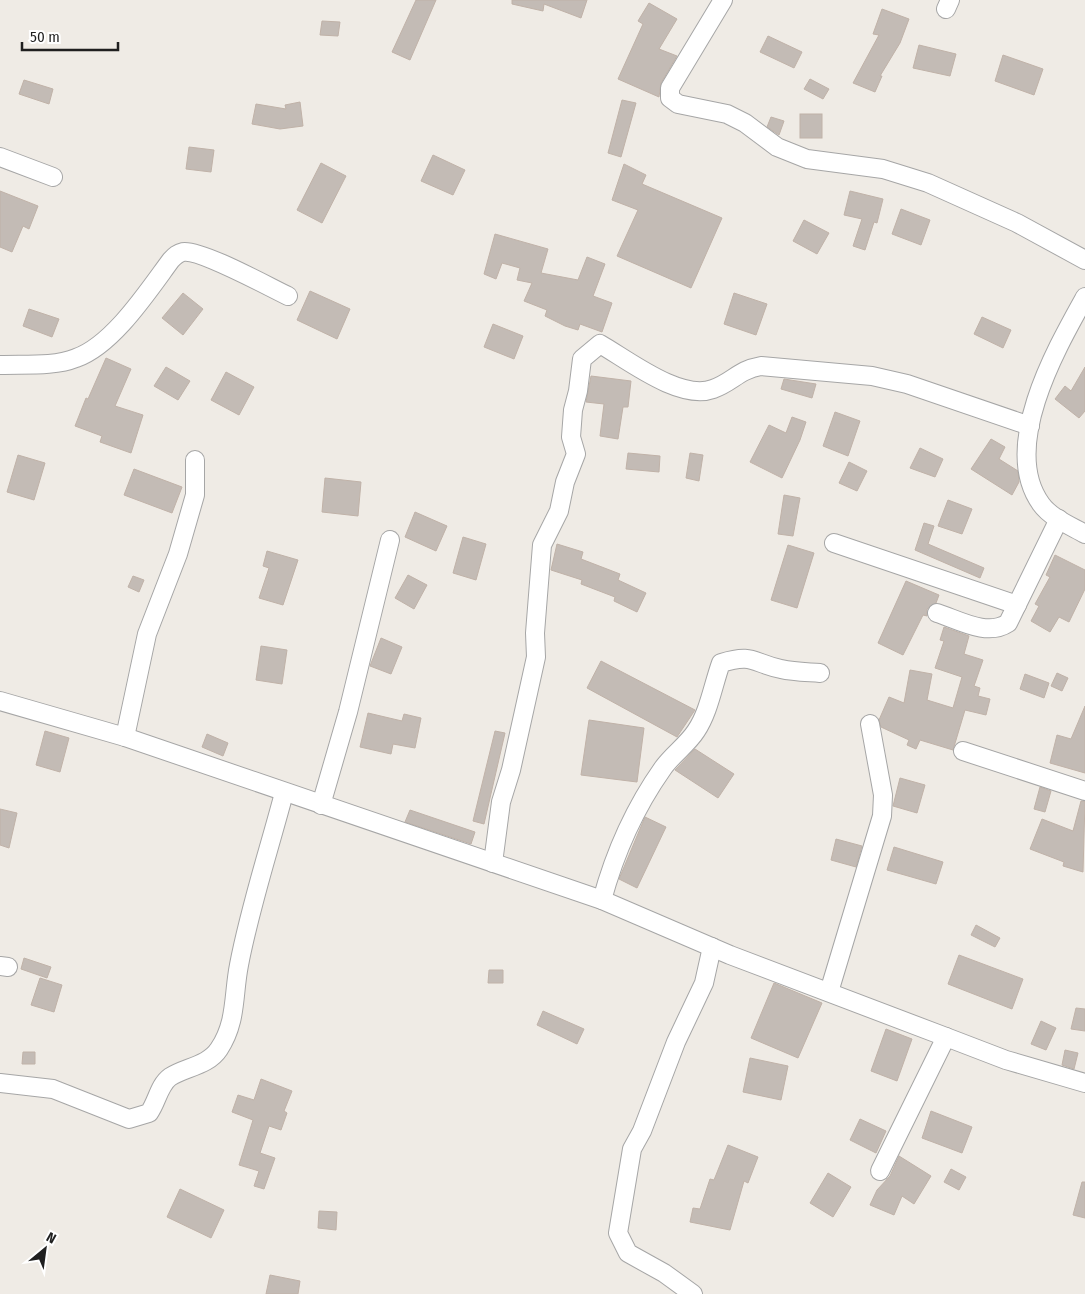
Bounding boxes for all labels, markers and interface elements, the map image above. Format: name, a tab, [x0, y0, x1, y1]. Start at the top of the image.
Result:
scale bar	[22, 20, 119, 52]
text: 50 m	[30, 28, 60, 46]
north arrow	[20, 1224, 70, 1274]
text: N	[43, 1229, 59, 1248]

